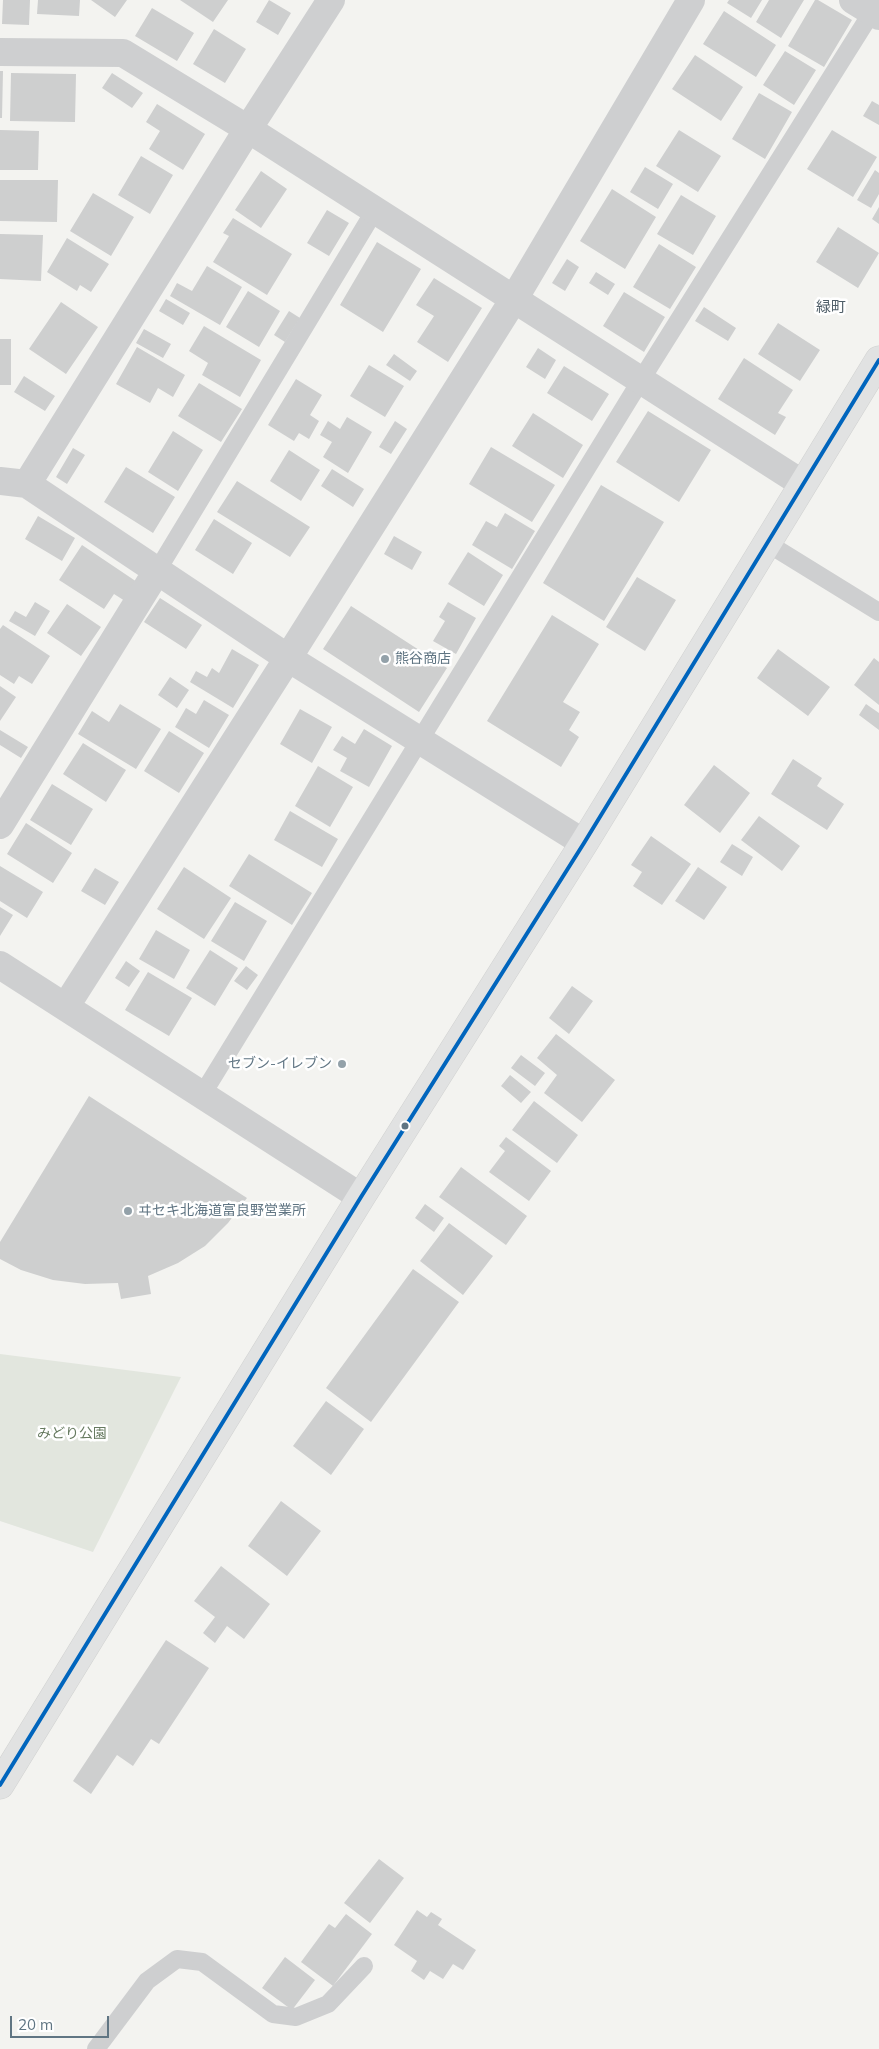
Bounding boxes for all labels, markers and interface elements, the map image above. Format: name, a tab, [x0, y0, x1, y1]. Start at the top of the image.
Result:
district label: 緑町	[816, 298, 846, 316]
place label: 熊谷商店	[395, 651, 451, 667]
marker: 熊谷商店	[379, 653, 391, 665]
place label: セブン-イレブン	[228, 1056, 332, 1072]
marker: セブン-イレブン	[336, 1058, 348, 1070]
unlabelled marker	[400, 1121, 410, 1131]
place label: ヰセキ北海道富良野営業所	[138, 1203, 306, 1219]
marker: ヰセキ北海道富良野営業所	[122, 1205, 134, 1217]
park label: みどり公園	[37, 1426, 107, 1442]
scale bar	[12, 2006, 111, 2038]
text: 20 m	[18, 2015, 53, 2034]

